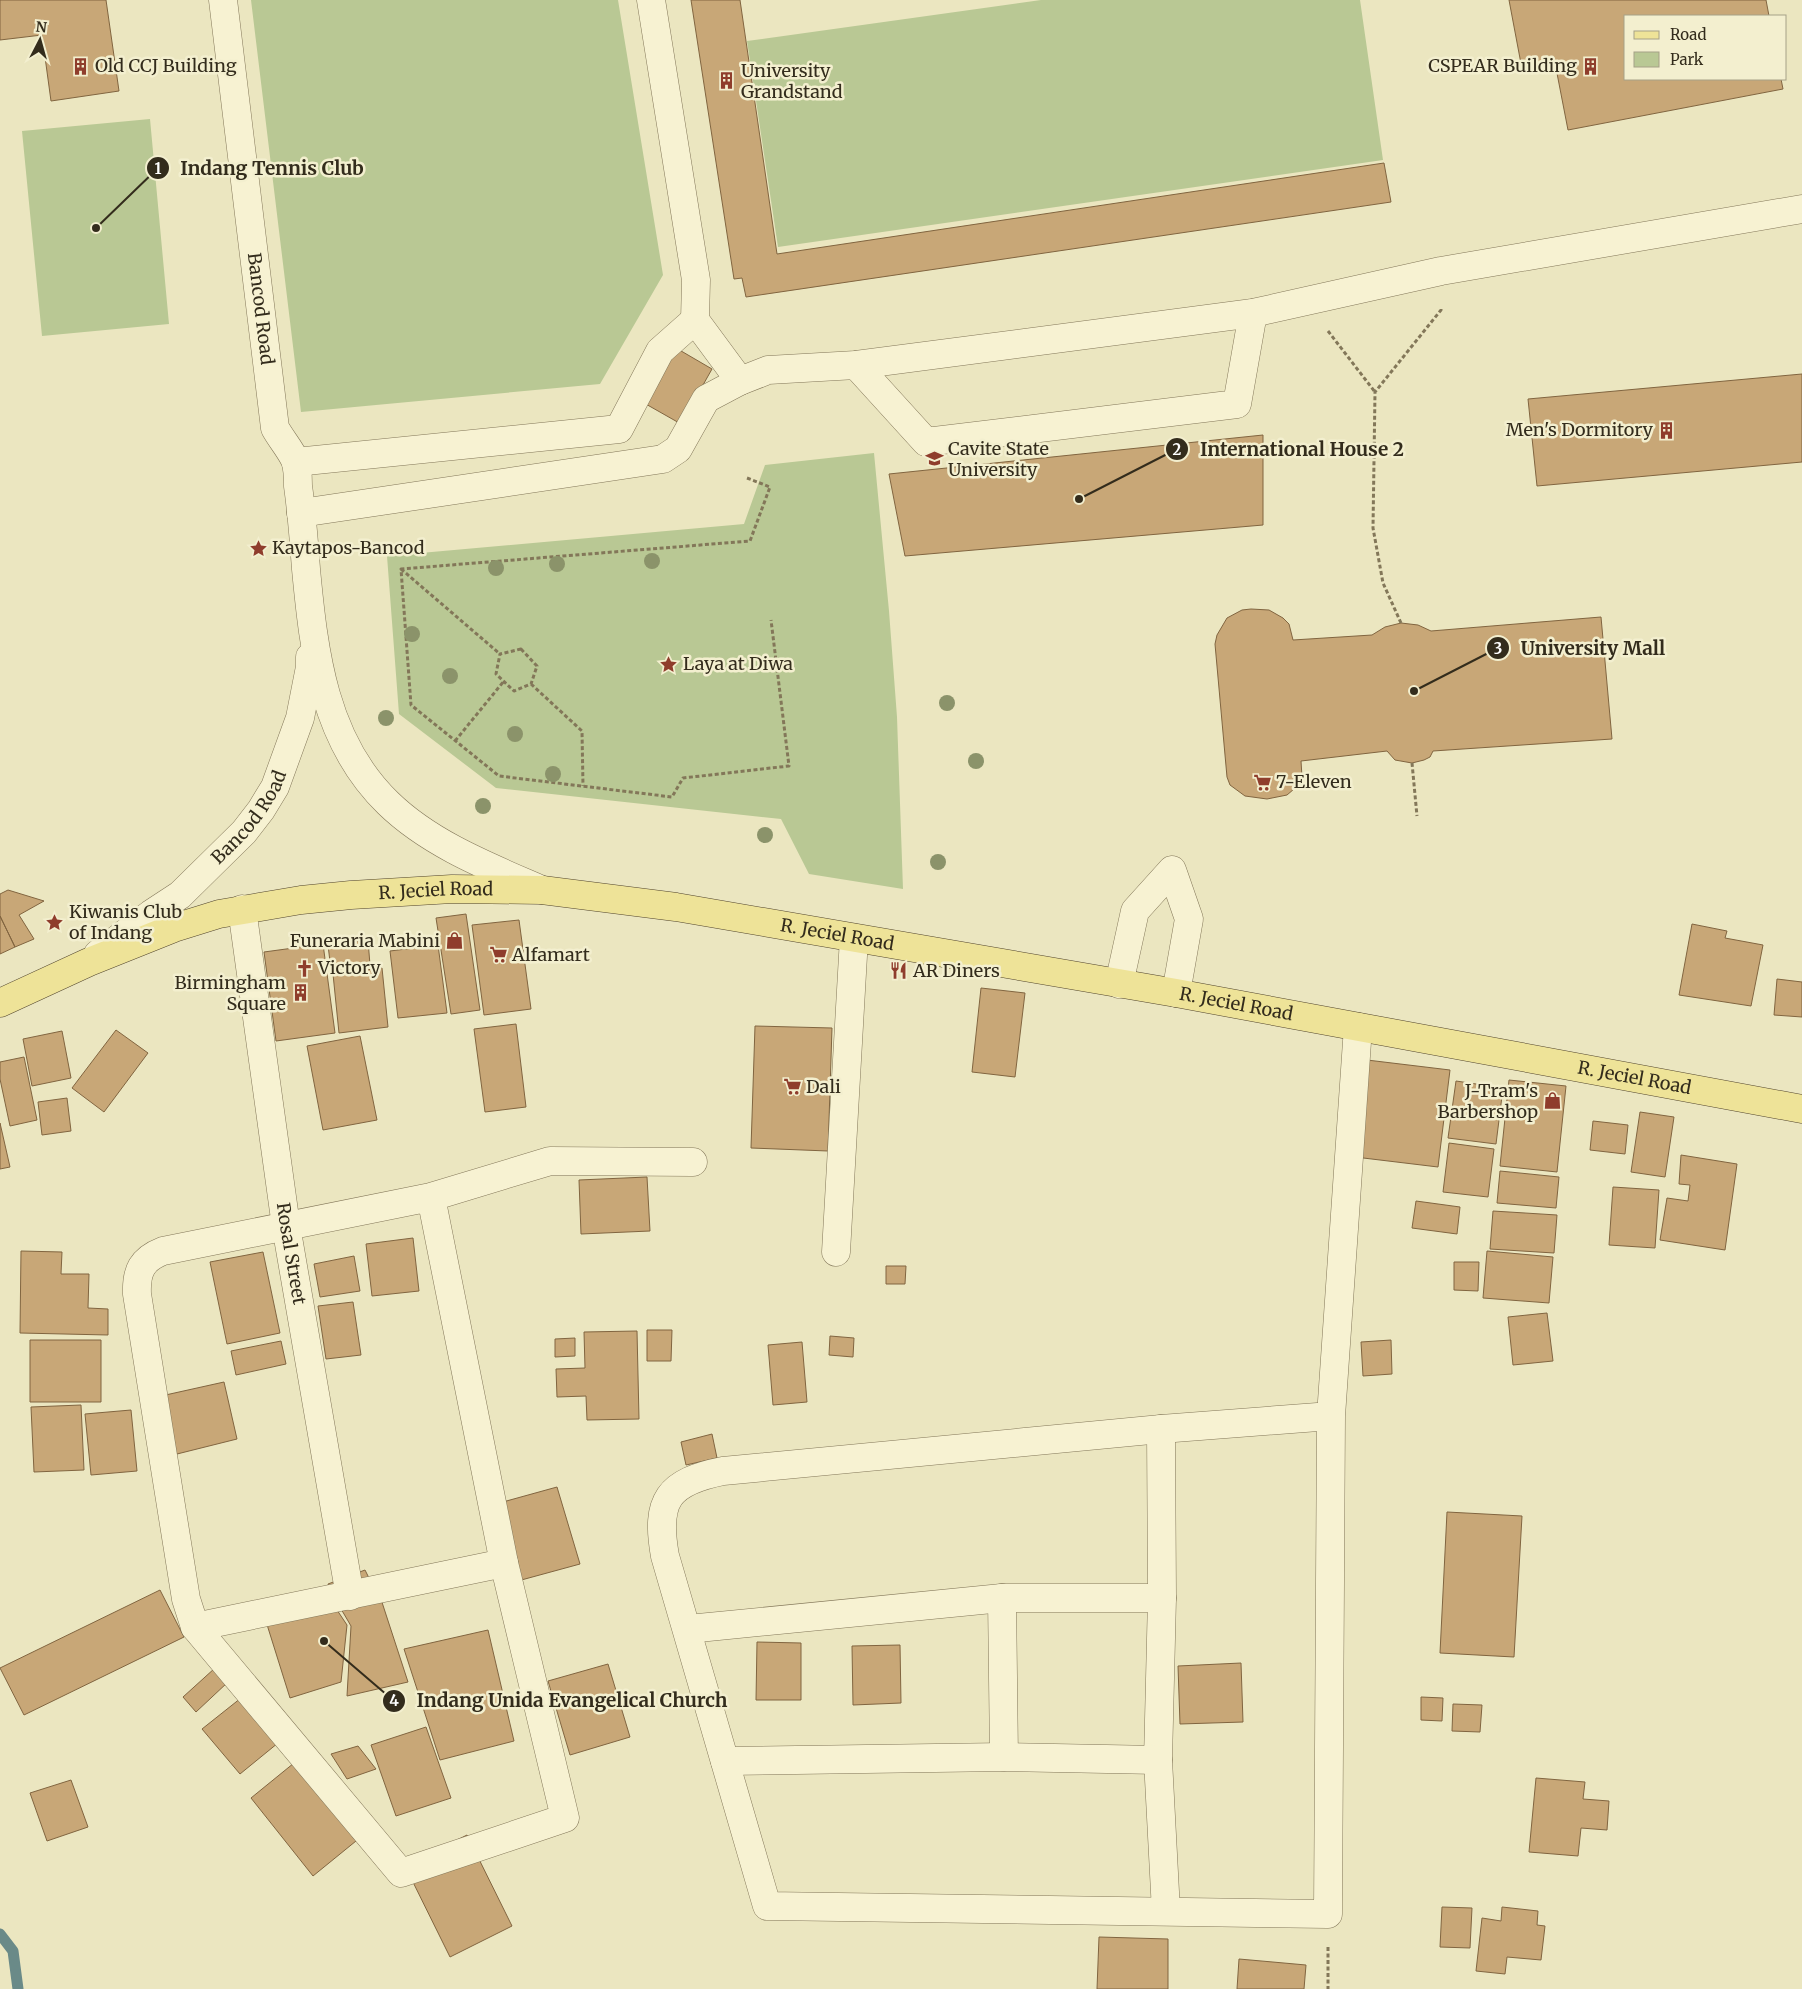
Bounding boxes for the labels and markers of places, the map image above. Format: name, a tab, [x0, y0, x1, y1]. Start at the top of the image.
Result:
place label: Old CCJ Building	[95, 54, 237, 77]
place label: CSPEAR Building	[1428, 54, 1577, 77]
building icon: Old CCJ Building	[71, 56, 91, 76]
building icon: CSPEAR Building	[1581, 56, 1601, 76]
place label: University Grandstand	[741, 59, 843, 103]
building icon: University Grandstand	[717, 71, 737, 91]
callout: Indang Tennis Club	[146, 151, 374, 185]
place label: Men's Dormitory	[1506, 418, 1654, 441]
building icon: Men's Dormitory	[1657, 420, 1677, 440]
callout: International House 2	[1165, 432, 1414, 466]
place label: Cavite State University	[948, 437, 1049, 481]
school or university icon: Cavite State University	[924, 449, 944, 469]
place label: Kaytapos-Bancod	[272, 536, 425, 559]
place icon: Kaytapos-Bancod	[248, 538, 268, 558]
callout: University Mall	[1486, 631, 1675, 665]
place label: Laya at Diwa	[683, 652, 793, 675]
place icon: Laya at Diwa	[659, 654, 679, 674]
place label: 7-Eleven	[1276, 770, 1352, 793]
supermarket icon: 7-Eleven	[1252, 772, 1272, 792]
place label: Kiwanis Club of Indang	[69, 900, 182, 944]
place icon: Kiwanis Club of Indang	[45, 912, 65, 932]
place label: Funeraria Mabini	[290, 929, 440, 952]
shop icon: Funeraria Mabini	[444, 931, 464, 951]
place label: Alfamart	[511, 943, 590, 966]
supermarket icon: Alfamart	[488, 945, 508, 965]
place label: Victory	[317, 956, 381, 979]
church icon: Victory	[294, 958, 314, 978]
place label: AR Diners	[912, 959, 1000, 982]
restaurant icon: AR Diners	[889, 961, 909, 981]
place label: Birmingham Square	[175, 971, 286, 1015]
building icon: Birmingham Square	[290, 983, 310, 1003]
place label: Dali	[806, 1075, 841, 1098]
supermarket icon: Dali	[782, 1077, 802, 1097]
place label: J-Tram's Barbershop	[1437, 1079, 1538, 1123]
shop icon: J-Tram's Barbershop	[1542, 1091, 1562, 1111]
callout: Indang Unida Evangelical Church	[382, 1684, 738, 1718]

